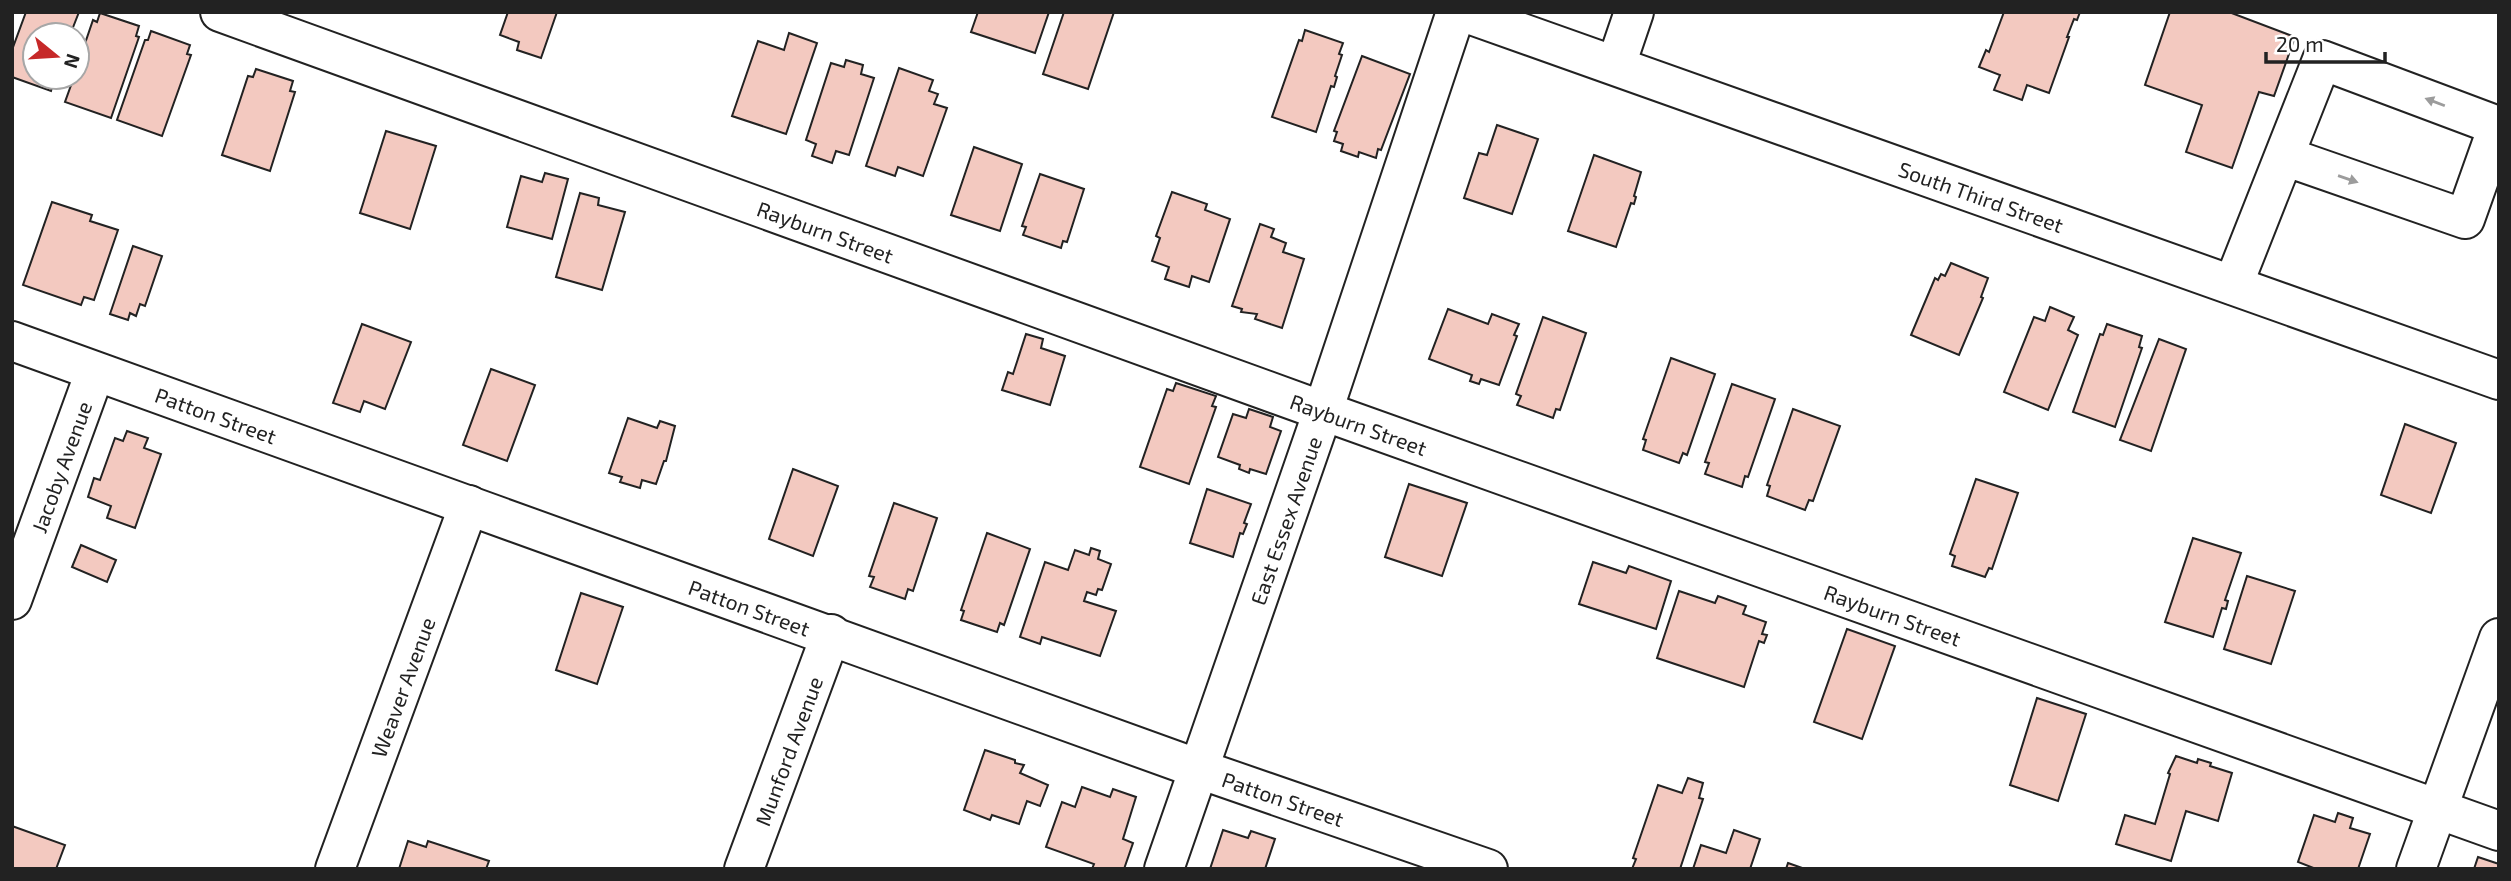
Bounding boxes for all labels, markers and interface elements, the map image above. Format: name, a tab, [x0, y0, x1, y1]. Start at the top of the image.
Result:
north arrow	[21, 21, 91, 91]
scale bar	[2266, 21, 2385, 65]
text: 20 m	[2276, 31, 2324, 56]
text: N	[60, 51, 86, 71]
one-way arrow	[2424, 97, 2445, 108]
street label: South Third Street	[1896, 155, 2067, 237]
one-way arrow	[2338, 173, 2359, 184]
street label: Rayburn Street	[754, 195, 897, 267]
street label: Patton Street	[152, 381, 280, 448]
street label: Rayburn Street	[1287, 388, 1431, 460]
street label: Jacoby Avenue	[25, 398, 96, 536]
street label: East Essex Avenue	[1244, 433, 1326, 608]
street label: Patton Street	[685, 574, 814, 640]
street label: Rayburn Street	[1821, 579, 1964, 650]
street label: Weaver Avenue	[365, 614, 439, 760]
street label: Munford Avenue	[749, 673, 827, 829]
street label: Patton Street	[1219, 766, 1347, 831]

